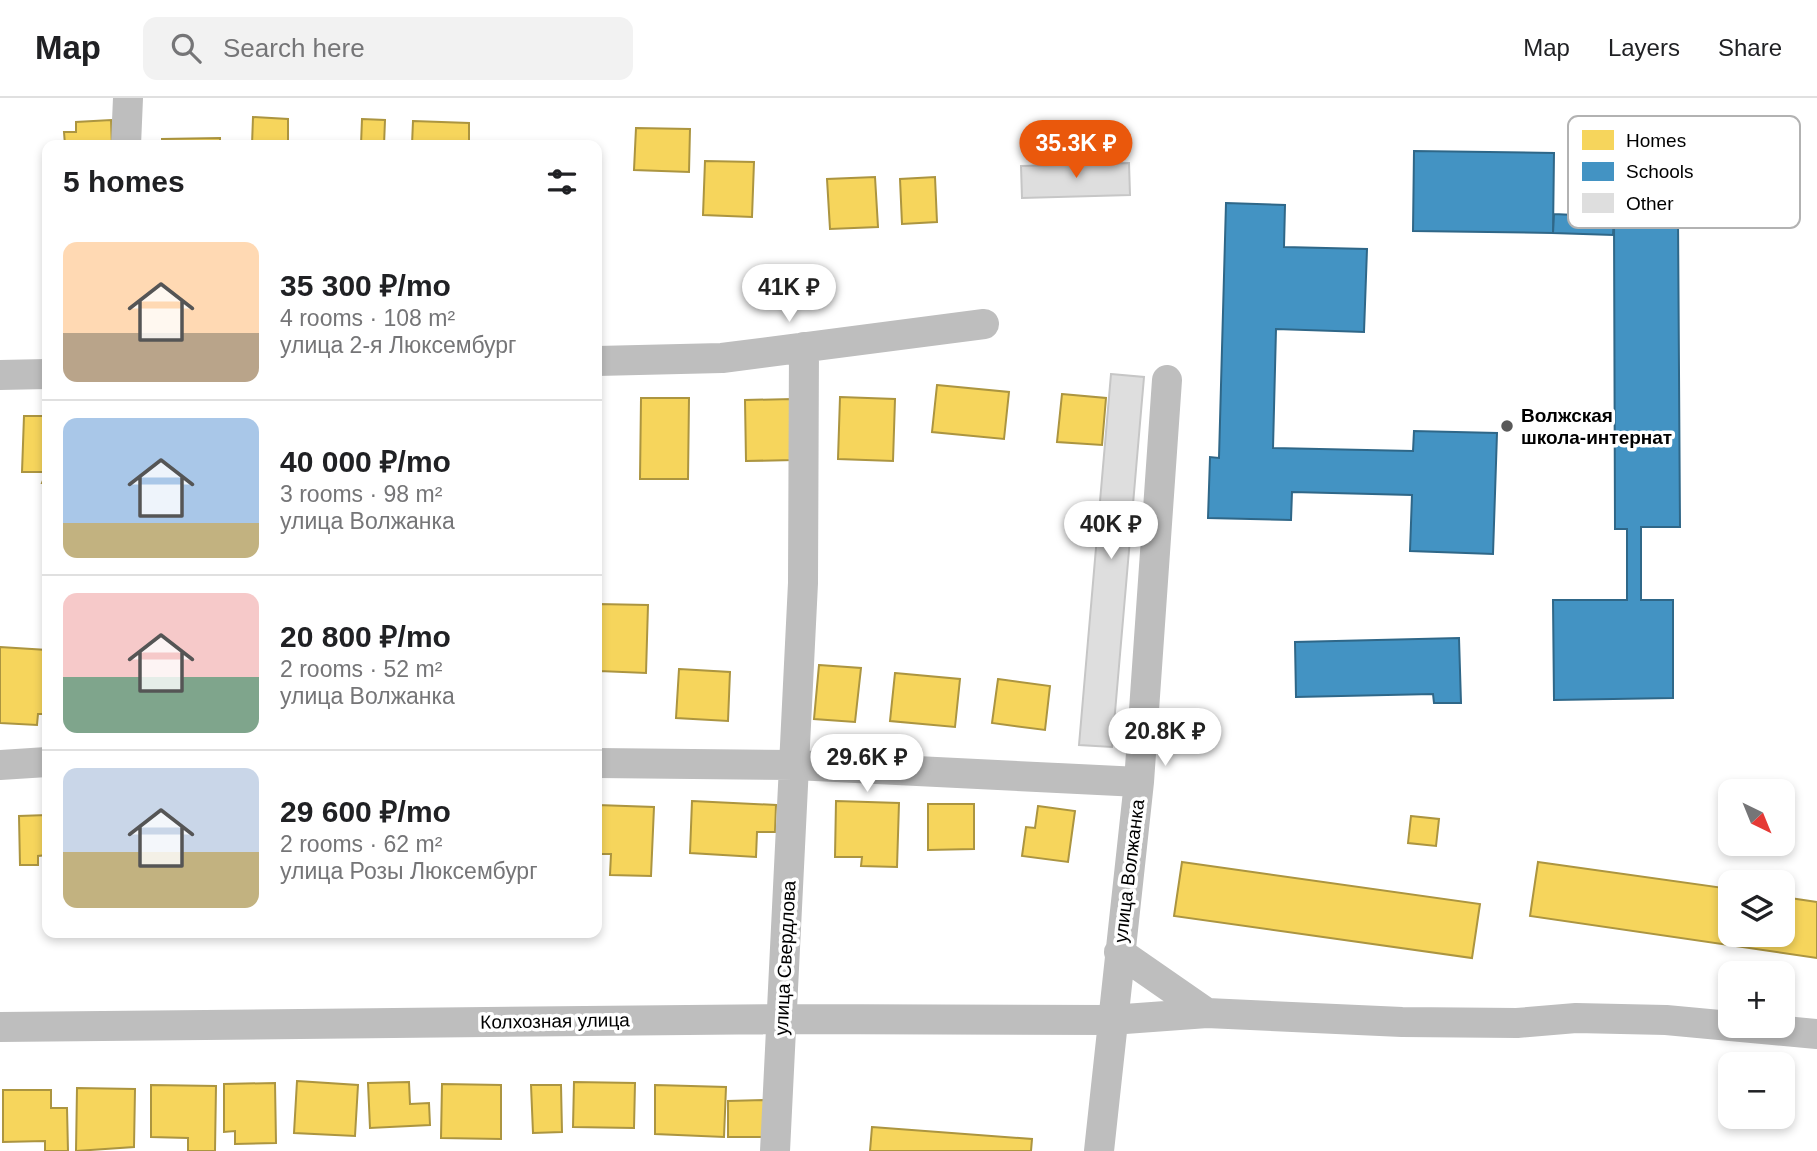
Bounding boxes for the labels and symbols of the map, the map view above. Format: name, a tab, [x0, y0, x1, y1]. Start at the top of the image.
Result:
legend	[1568, 116, 1800, 228]
pin: 35.3K ₽	[1011, 120, 1141, 180]
text: Homes	[1626, 130, 1686, 151]
text: Schools	[1626, 161, 1694, 182]
text: Other	[1626, 193, 1674, 214]
pin: 41K ₽	[740, 264, 838, 324]
place label: Волжская школа-интернат	[1521, 405, 1672, 448]
marker: Волжская школа-интернат	[1499, 418, 1515, 434]
pin: 40K ₽	[1062, 502, 1160, 561]
pin: 20.8K ₽	[1100, 708, 1230, 768]
pin: 29.6K ₽	[802, 734, 932, 794]
north arrow	[1718, 779, 1796, 856]
street label: улица Волжанка	[1110, 798, 1148, 944]
street label: улица Свердлова	[770, 880, 800, 1036]
street label: Колхозная улица	[480, 1009, 630, 1033]

